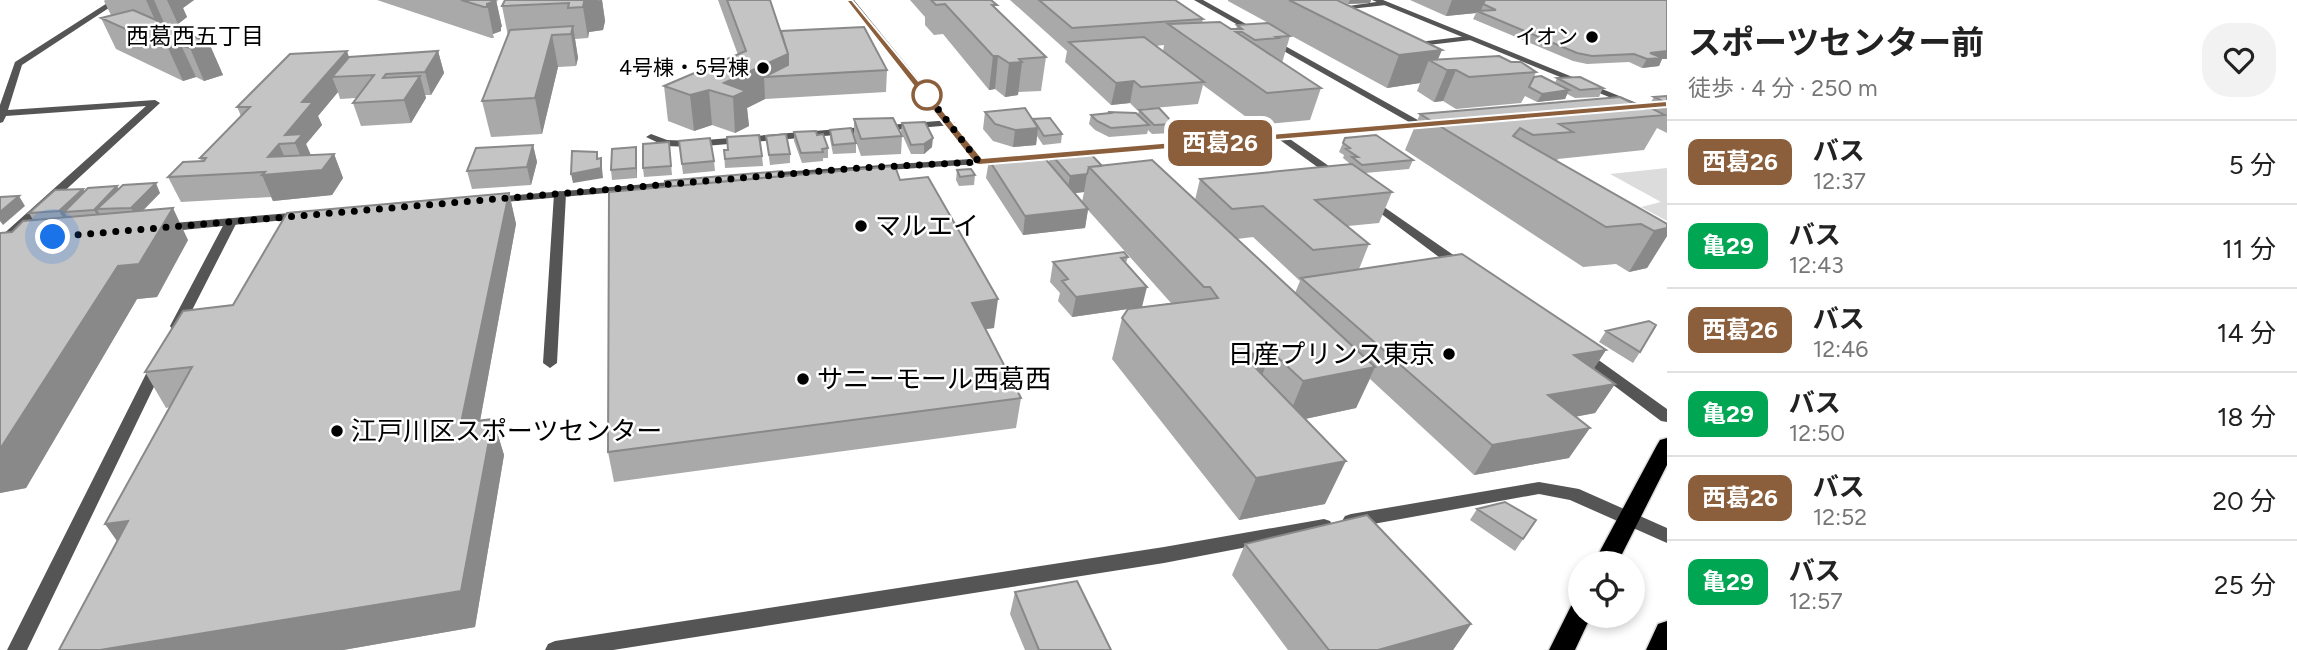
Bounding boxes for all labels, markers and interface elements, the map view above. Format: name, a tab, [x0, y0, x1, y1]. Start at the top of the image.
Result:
district label: 西葛西五丁目	[126, 22, 264, 50]
text: スポーツセンター前	[1688, 23, 1984, 62]
button: heart	[2202, 23, 2276, 97]
place label: イオン	[1515, 24, 1578, 49]
marker: イオン	[1584, 29, 1600, 45]
place label: 4号棟・5号棟	[619, 55, 749, 80]
marker: 4号棟・5号棟	[755, 60, 771, 76]
text: 徒歩 · 4 分 · 250 m	[1688, 74, 1877, 102]
unlabelled marker	[912, 80, 942, 110]
line badge: 西葛26	[1171, 120, 1269, 166]
text: 西葛26	[1182, 128, 1258, 157]
text: バス	[1813, 135, 1865, 167]
text: 西葛26	[1702, 147, 1778, 176]
text: 5 分	[2229, 149, 2276, 181]
text: 12:37	[1813, 167, 1866, 195]
place label: マルエイ	[875, 210, 979, 242]
marker: マルエイ	[853, 218, 869, 234]
your location	[35, 219, 70, 254]
text: バス	[1789, 219, 1841, 251]
text: 亀29	[1702, 231, 1754, 260]
text: 11 分	[2222, 233, 2276, 265]
text: 12:43	[1789, 251, 1844, 279]
text: バス	[1813, 303, 1865, 335]
text: 西葛26	[1702, 315, 1778, 344]
text: 14 分	[2217, 317, 2276, 349]
text: 12:46	[1813, 335, 1868, 363]
place label: 日産プリンス東京	[1228, 338, 1435, 370]
marker: 日産プリンス東京	[1441, 346, 1457, 362]
place label: サニーモール西葛西	[817, 363, 1051, 395]
marker: サニーモール西葛西	[795, 371, 811, 387]
text: バス	[1789, 387, 1841, 419]
text: 亀29	[1702, 399, 1754, 428]
text: 18 分	[2217, 401, 2276, 433]
place label: 江戸川区スポーツセンター	[351, 415, 662, 447]
text: 12:50	[1789, 419, 1845, 447]
marker: 江戸川区スポーツセンター	[329, 423, 345, 439]
text: バス	[1813, 471, 1865, 503]
text: 西葛26	[1702, 483, 1778, 512]
text: 20 分	[2212, 485, 2276, 517]
text: 12:52	[1813, 503, 1867, 531]
map controls	[1568, 551, 1645, 628]
button: locate	[1568, 551, 1645, 628]
text: バス	[1789, 555, 1841, 587]
text: 亀29	[1702, 567, 1754, 596]
text: 25 分	[2214, 569, 2276, 601]
text: 12:57	[1789, 587, 1843, 615]

